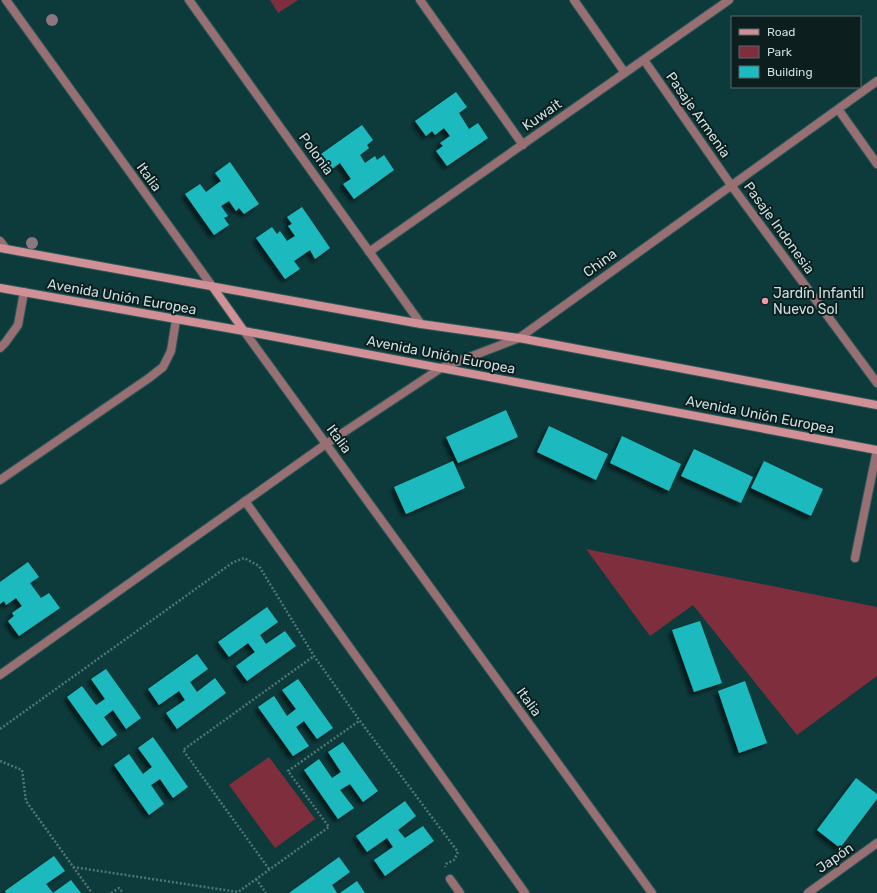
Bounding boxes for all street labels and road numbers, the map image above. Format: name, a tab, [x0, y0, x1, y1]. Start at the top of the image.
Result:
street label: Pasaje Armenia	[662, 69, 734, 161]
street label: Kuwait	[519, 95, 565, 135]
street label: Polonia	[295, 130, 337, 178]
street label: Italia	[133, 159, 165, 195]
street label: Pasaje Indonesia	[740, 179, 818, 277]
street label: China	[580, 245, 620, 281]
street label: Avenida Unión Europea	[46, 275, 198, 319]
street label: Avenida Unión Europea	[365, 332, 517, 378]
street label: Avenida Unión Europea	[684, 392, 836, 438]
street label: Italia	[323, 421, 355, 457]
street label: Italia	[513, 684, 545, 720]
street label: Japón	[813, 839, 857, 877]

